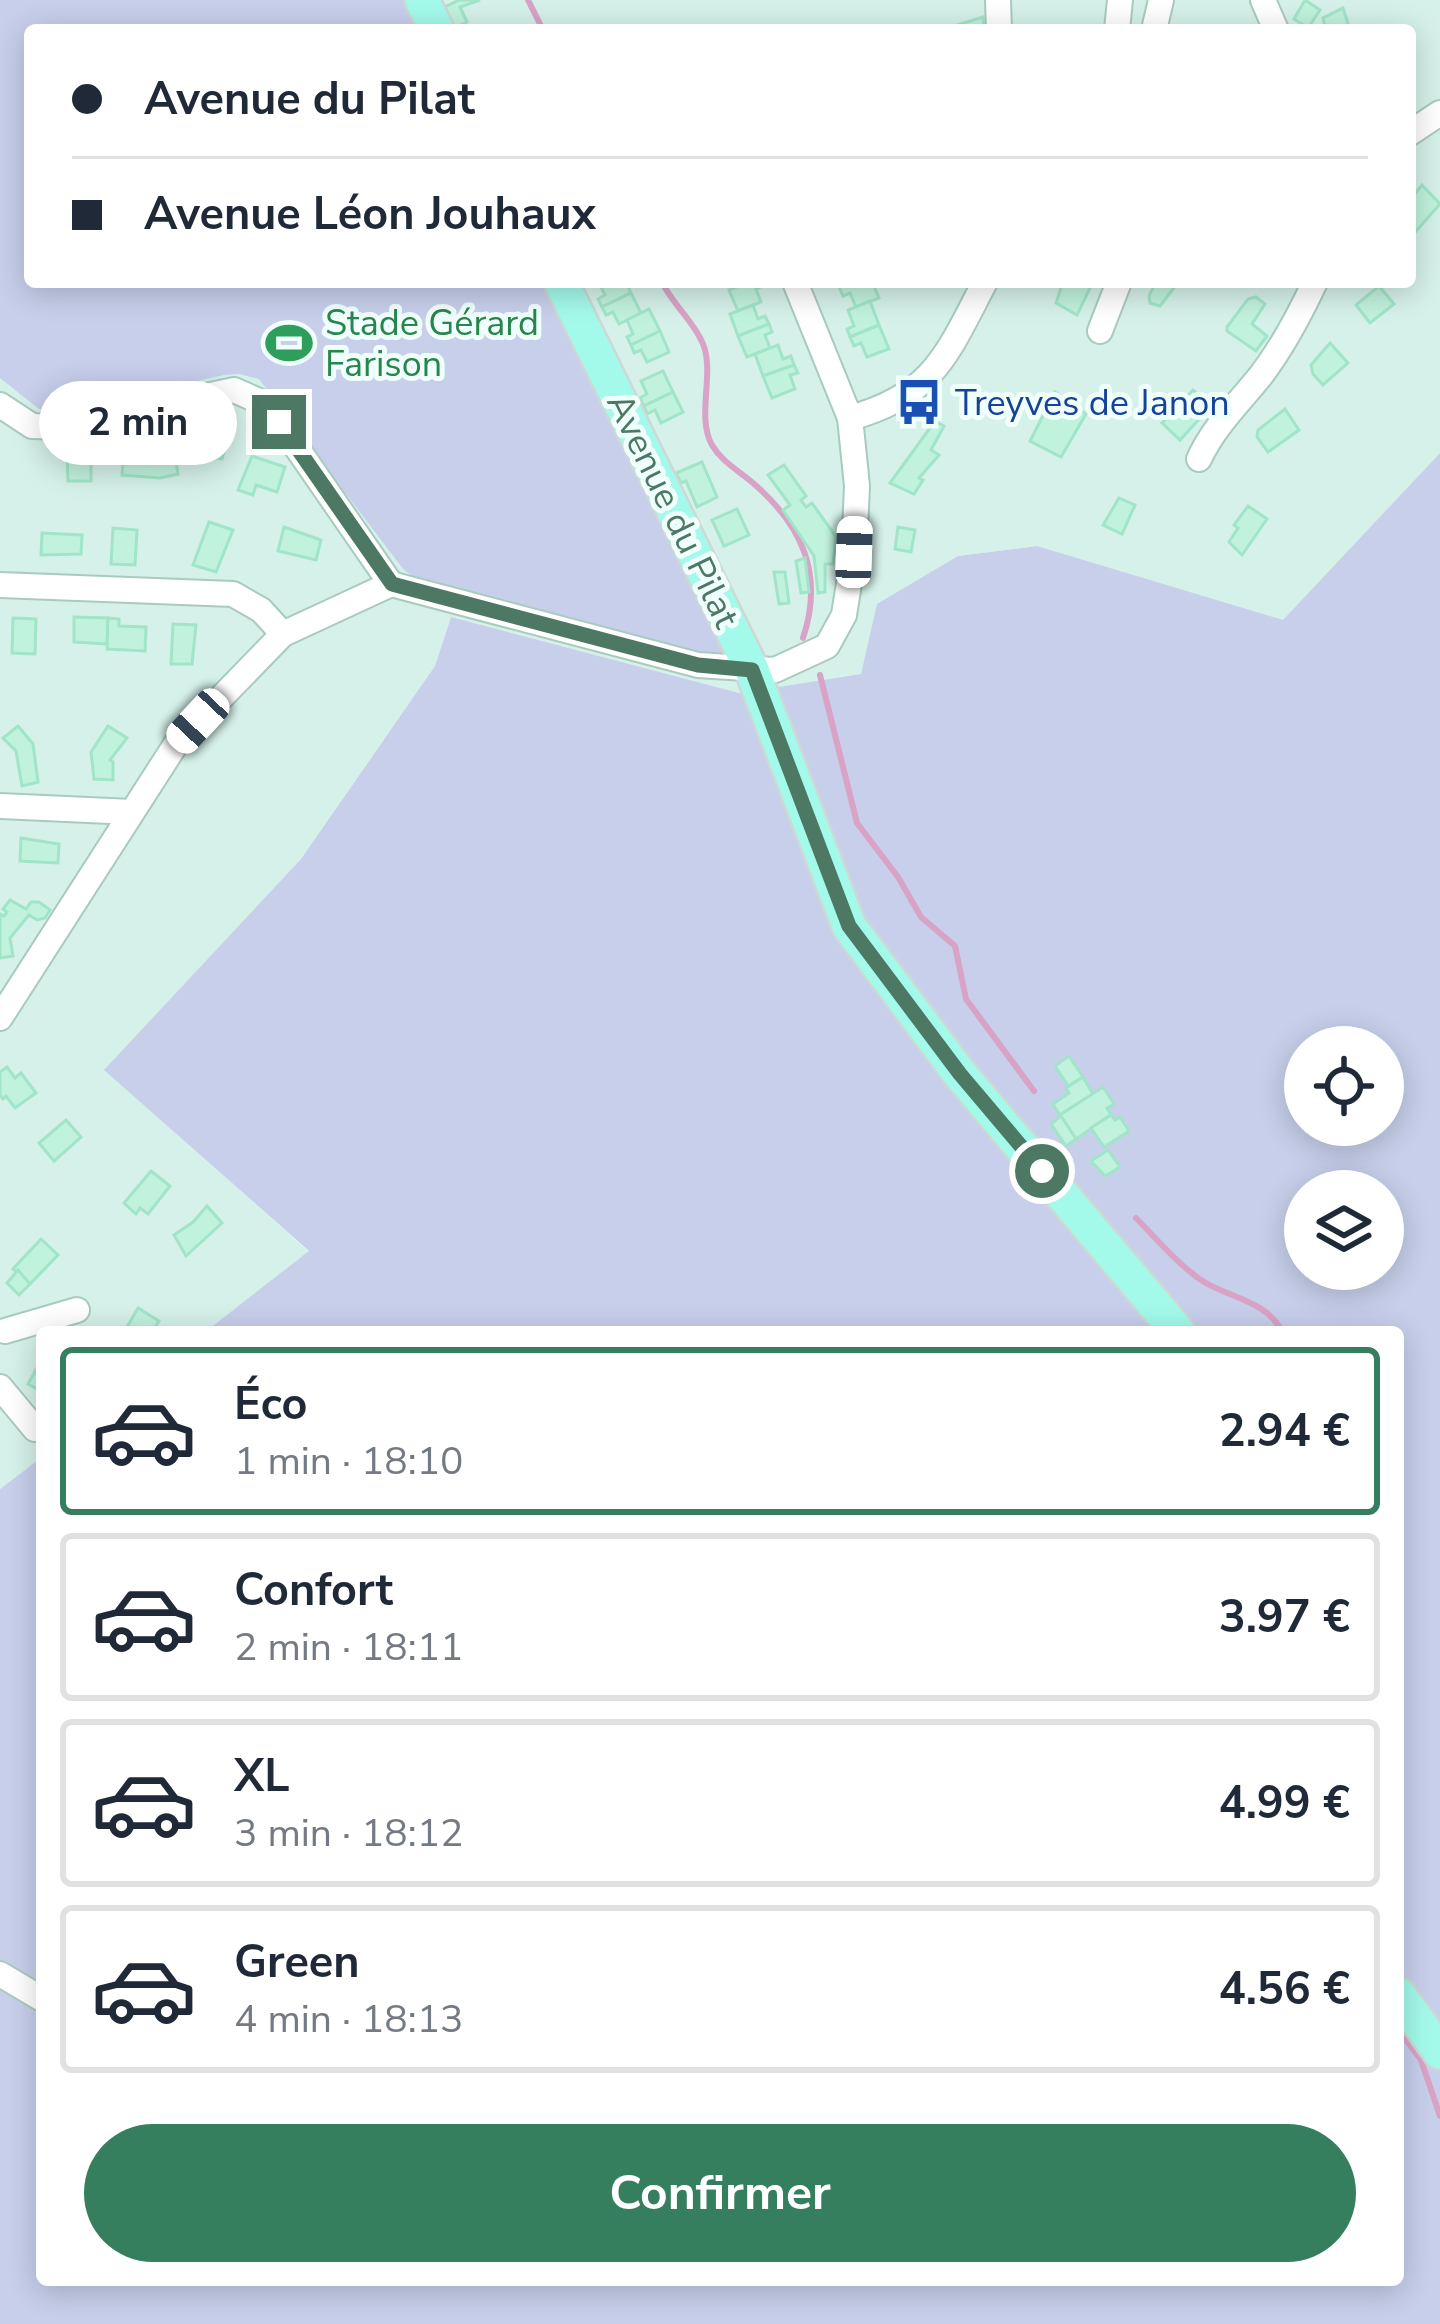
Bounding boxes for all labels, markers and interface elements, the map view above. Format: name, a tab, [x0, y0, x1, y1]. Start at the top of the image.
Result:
text: Avenue du Pilat	[144, 69, 475, 130]
text: Avenue Léon Jouhaux	[144, 184, 596, 245]
place label: Stade Gérard Farison	[325, 299, 539, 389]
sports icon: Stade Gérard Farison	[264, 318, 314, 368]
bus stop icon: Treyves de Janon	[894, 377, 944, 427]
place label: Treyves de Janon	[955, 379, 1230, 428]
callout: 2 min	[39, 380, 237, 464]
street label: Avenue du Pilat	[595, 385, 751, 637]
route end	[252, 395, 306, 449]
text: 2 min	[88, 396, 188, 449]
car	[835, 515, 873, 589]
car	[160, 682, 236, 760]
map controls	[1284, 1026, 1404, 1290]
button: locate	[1284, 1026, 1404, 1146]
route start	[1015, 1144, 1069, 1198]
button: layers	[1284, 1170, 1404, 1290]
text: Éco	[234, 1374, 307, 1435]
icon: car	[90, 1377, 198, 1485]
text: 2.94 €	[1219, 1401, 1350, 1462]
text: 1 min · 18:10	[234, 1435, 463, 1488]
text: Confort	[234, 1560, 393, 1621]
icon: car	[90, 1563, 198, 1671]
text: 3.97 €	[1219, 1587, 1350, 1648]
text: 2 min · 18:11	[234, 1621, 463, 1674]
text: XL	[234, 1746, 290, 1807]
icon: car	[90, 1749, 198, 1857]
text: 4.99 €	[1219, 1773, 1350, 1834]
text: 3 min · 18:12	[234, 1807, 463, 1860]
text: Green	[234, 1932, 360, 1993]
icon: car	[90, 1935, 198, 2043]
text: 4.56 €	[1219, 1959, 1350, 2020]
text: 4 min · 18:13	[234, 1993, 463, 2046]
button: Confirmer	[84, 2124, 1356, 2262]

